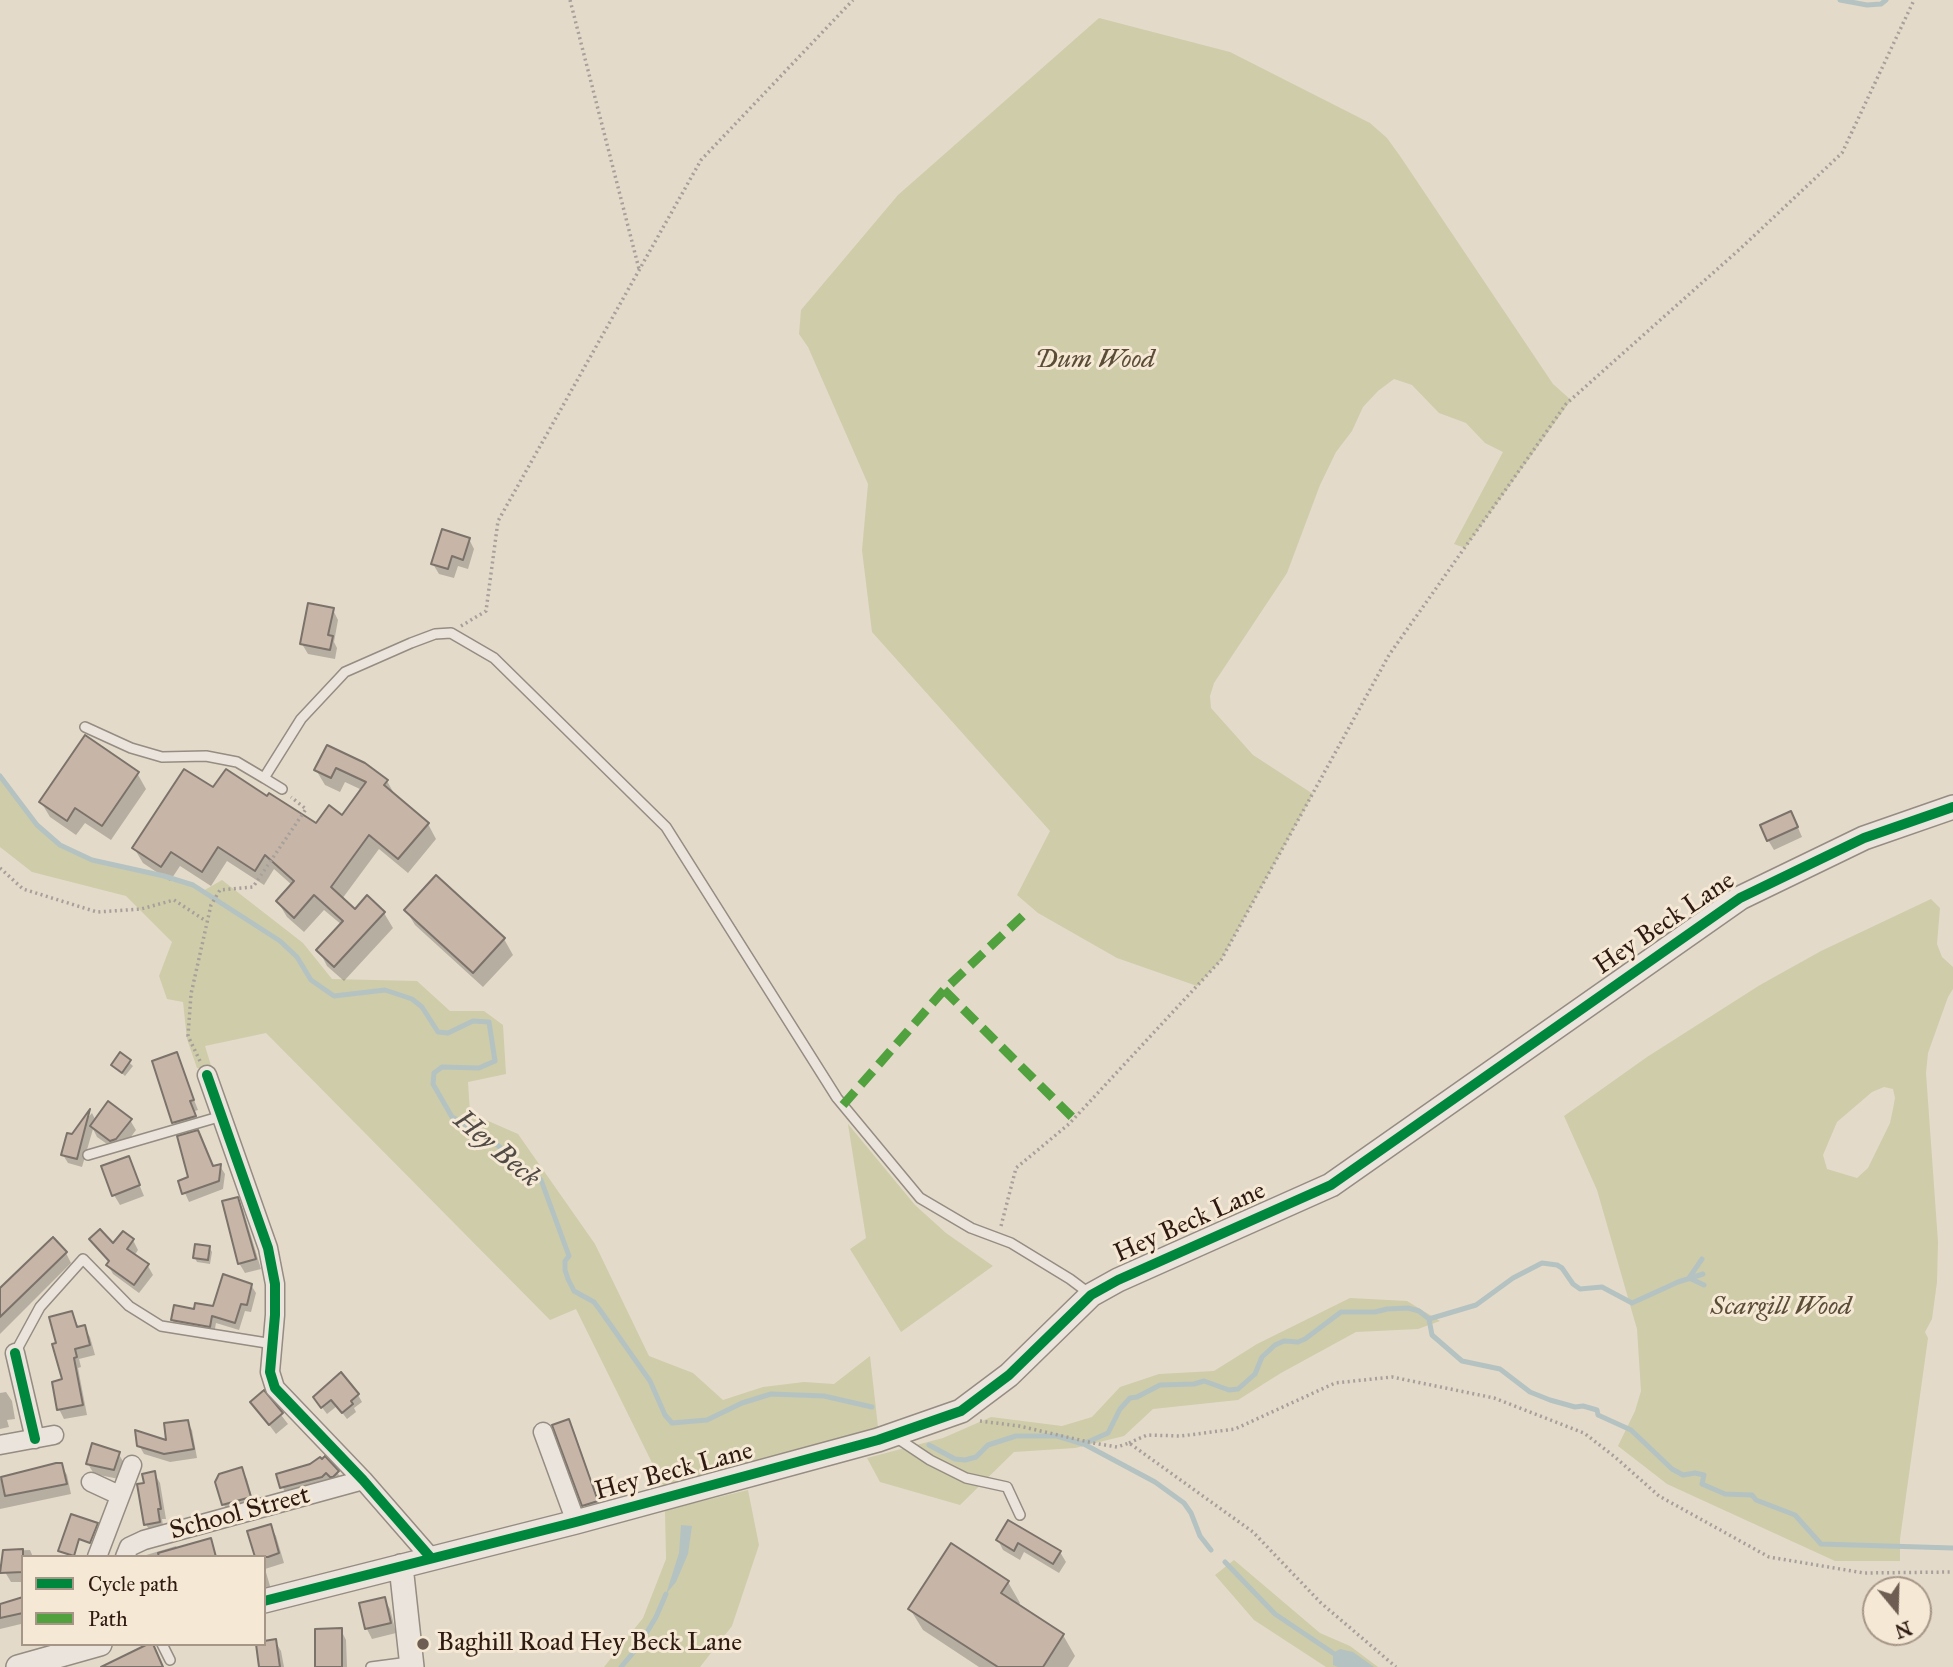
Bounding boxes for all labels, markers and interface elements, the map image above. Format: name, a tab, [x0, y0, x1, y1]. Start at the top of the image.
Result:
park label: Dum Wood	[1035, 345, 1155, 377]
street label: Hey Beck Lane	[1589, 866, 1741, 982]
water label: Hey Beck	[446, 1104, 546, 1196]
street label: Hey Beck Lane	[1109, 1176, 1271, 1270]
park label: Scargill Wood	[1710, 1292, 1852, 1324]
street label: Hey Beck Lane	[592, 1436, 756, 1508]
street label: School Street	[166, 1480, 314, 1548]
legend	[21, 1555, 266, 1646]
text: Cycle path	[88, 1571, 178, 1597]
north arrow	[1862, 1576, 1932, 1646]
text: Path	[88, 1606, 128, 1632]
text: N	[1892, 1616, 1915, 1643]
place label: Baghill Road Hey Beck Lane	[437, 1628, 742, 1660]
marker: Baghill Road Hey Beck Lane	[415, 1636, 431, 1652]

